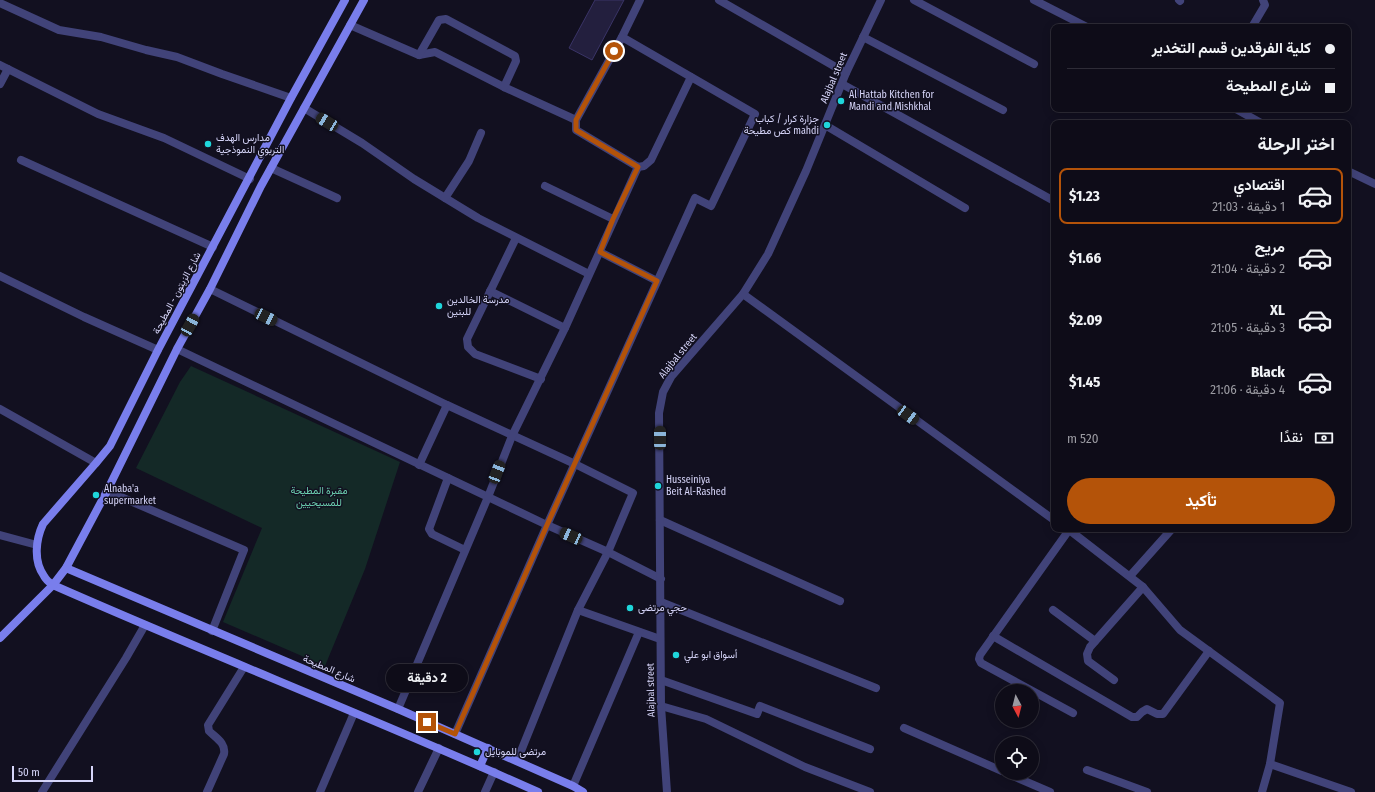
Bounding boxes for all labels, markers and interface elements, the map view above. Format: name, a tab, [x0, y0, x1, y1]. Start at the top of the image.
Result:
text: كلية الفرقدين قسم التخدير	[1152, 39, 1311, 57]
route start	[605, 42, 623, 60]
street label: Alajbal street	[818, 50, 850, 105]
text: شارع المطيحة	[1226, 77, 1311, 95]
place label: Al Hattab Kitchen for Mandi and Mishkhal	[849, 89, 935, 113]
marker: Al Hattab Kitchen for Mandi and Mishkhal	[836, 96, 846, 106]
car	[314, 111, 340, 133]
place label: جزارة كرار / كباب كص مطيحة mahdi	[744, 113, 819, 137]
marker: جزارة كرار / كباب كص مطيحة mahdi	[822, 120, 832, 130]
place label: مدارس الهدف التربوي النموذجية	[216, 132, 284, 158]
text: اختر الرحلة	[1257, 133, 1335, 155]
marker: مدارس الهدف التربوي النموذجية	[203, 139, 213, 149]
text: اقتصادي	[1233, 176, 1285, 194]
icon: car	[1297, 178, 1333, 214]
text: $1.23	[1069, 187, 1100, 205]
text: 1 دقيقة · 21:03	[1212, 199, 1285, 214]
text: مريح	[1255, 238, 1285, 256]
icon: car	[1297, 240, 1333, 276]
text: $1.66	[1069, 249, 1101, 267]
street label: شارع الزيتون - المطيحة	[150, 250, 204, 336]
text: 2 دقيقة · 21:04	[1211, 261, 1285, 276]
place label: مدرسة الخالدين للبنين	[447, 294, 509, 318]
marker: مدرسة الخالدين للبنين	[434, 301, 444, 311]
text: XL	[1270, 301, 1285, 319]
icon: car	[1297, 302, 1333, 338]
car	[253, 306, 279, 328]
text: $2.09	[1069, 311, 1102, 329]
car	[179, 312, 201, 338]
text: 3 دقيقة · 21:05	[1211, 320, 1285, 335]
street label: Alajbal street	[656, 331, 700, 381]
text: Black	[1251, 363, 1285, 381]
icon: car	[1297, 364, 1333, 400]
text: $1.45	[1069, 373, 1100, 391]
text: 4 دقيقة · 21:06	[1210, 382, 1285, 397]
car	[895, 403, 921, 427]
car	[654, 426, 666, 450]
icon: cash	[1313, 427, 1335, 449]
text: نقدًا	[1280, 428, 1303, 446]
text: 520 m	[1067, 431, 1098, 446]
car	[487, 459, 507, 485]
place label: Husseiniya Beit Al-Rashed	[666, 474, 726, 498]
button: تأكيد	[1067, 478, 1335, 524]
marker: Husseiniya Beit Al-Rashed	[653, 481, 663, 491]
place label: Alnaba'a supermarket	[104, 483, 157, 507]
park label: مقبرة المطيحة للمسيحيين	[290, 485, 348, 509]
marker: Alnaba'a supermarket	[91, 490, 101, 500]
car	[558, 526, 584, 546]
place label: حجي مرتضى	[638, 602, 687, 616]
marker: حجي مرتضى	[625, 603, 635, 613]
place label: أسواق ابو علي	[684, 649, 738, 663]
marker: أسواق ابو علي	[671, 650, 681, 660]
street label: شارع المطيحة	[301, 653, 357, 685]
street label: Alajbal street	[645, 662, 657, 717]
callout: 2 دقيقة	[386, 664, 468, 692]
text: 2 دقيقة	[407, 670, 447, 685]
north arrow	[995, 684, 1039, 728]
map controls	[995, 684, 1039, 780]
route end	[418, 713, 436, 731]
button: locate	[995, 736, 1039, 780]
place label: مرتضى للموبايل	[485, 746, 546, 758]
marker: مرتضى للموبايل	[472, 747, 482, 757]
scale bar	[12, 764, 93, 783]
text: 50 m	[18, 766, 40, 779]

